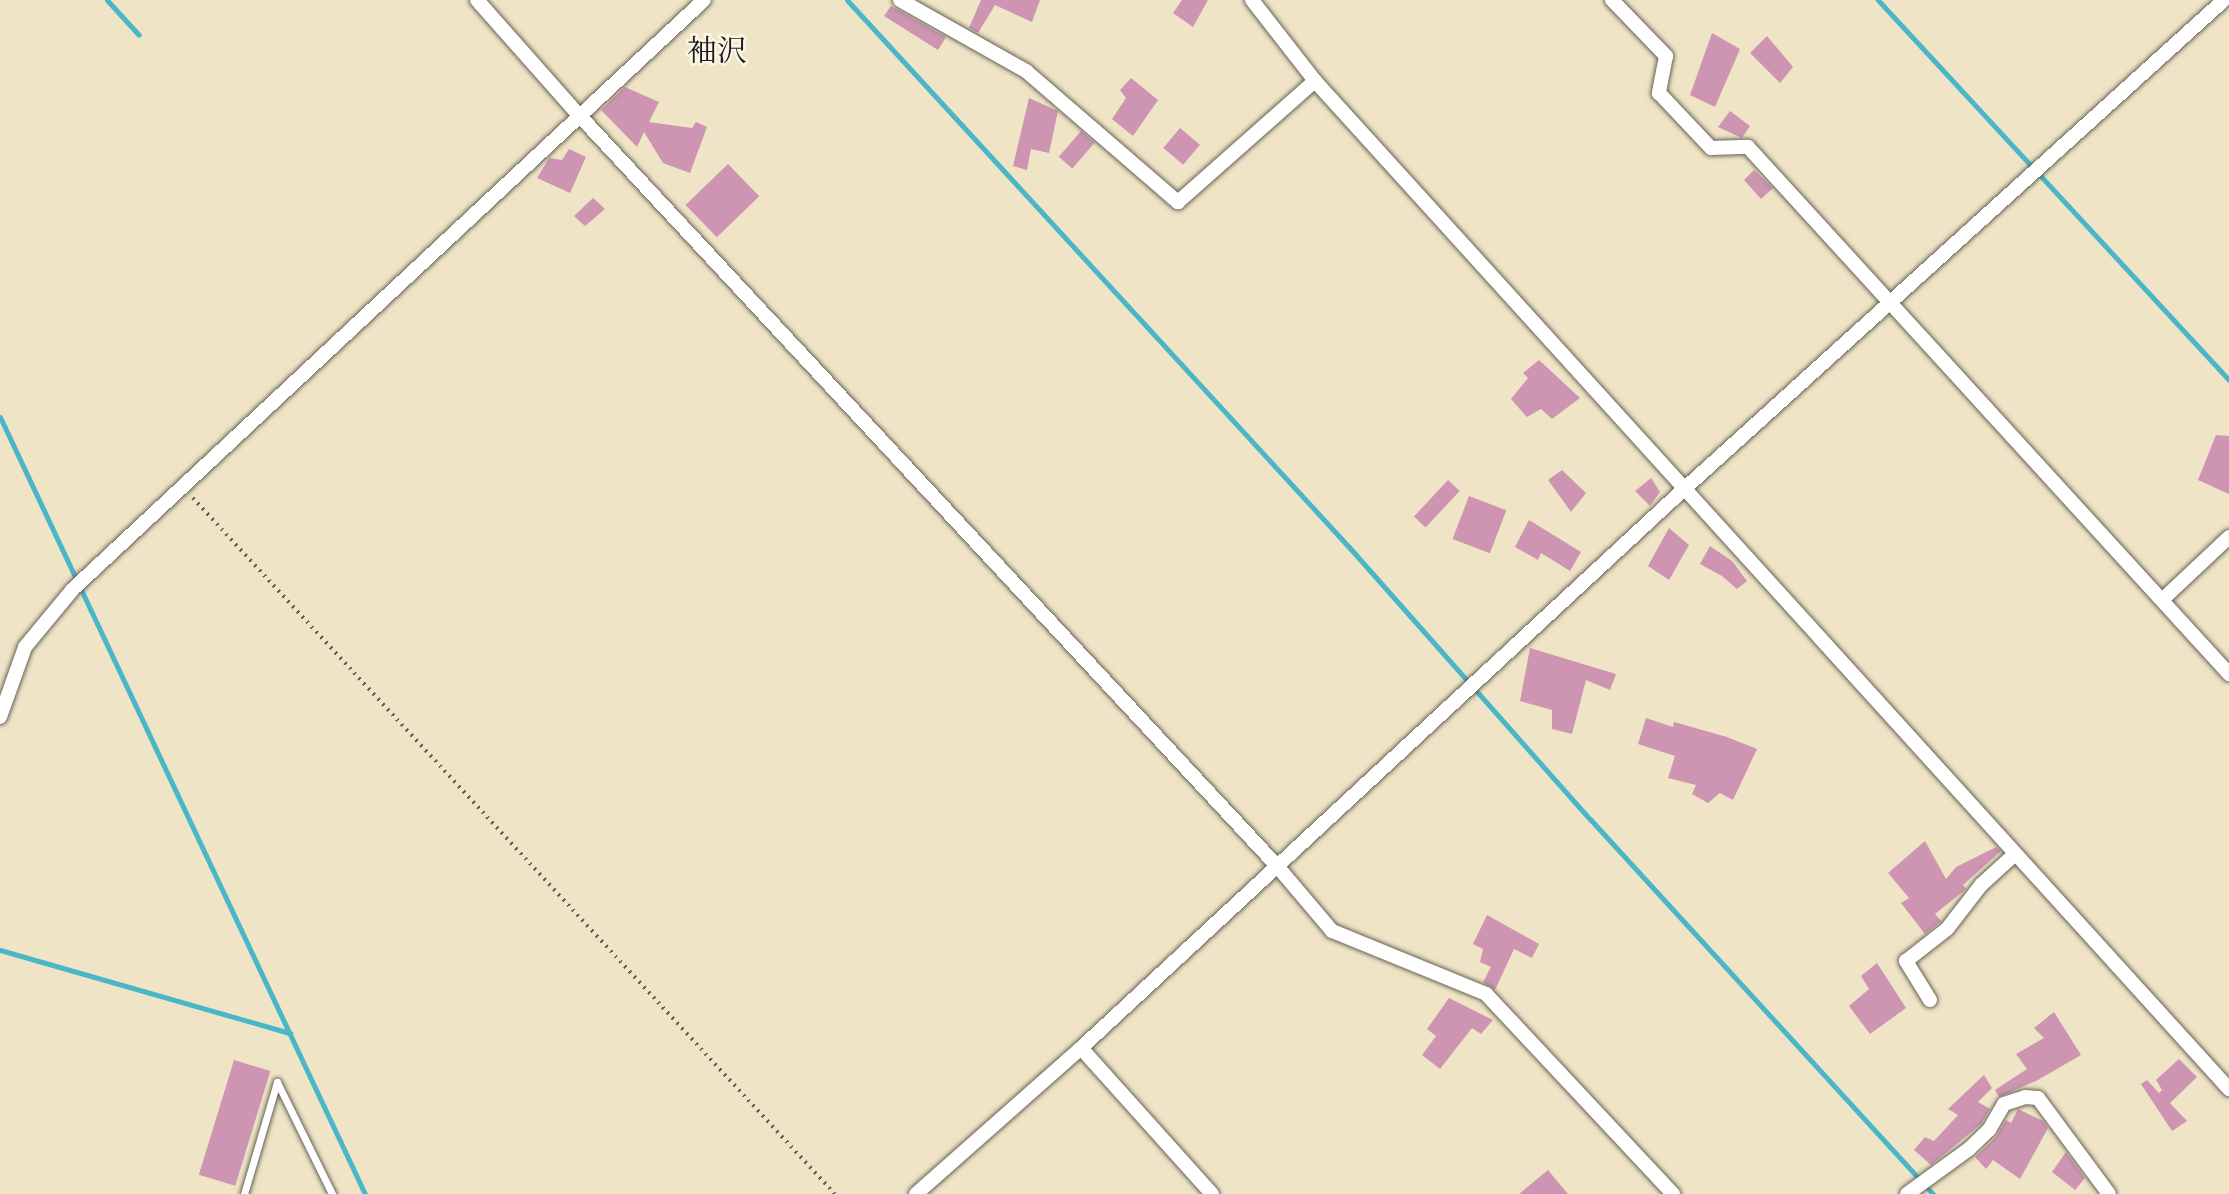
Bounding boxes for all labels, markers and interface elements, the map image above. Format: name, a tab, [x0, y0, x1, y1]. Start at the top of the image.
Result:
district label: 袖沢	[687, 35, 747, 71]

